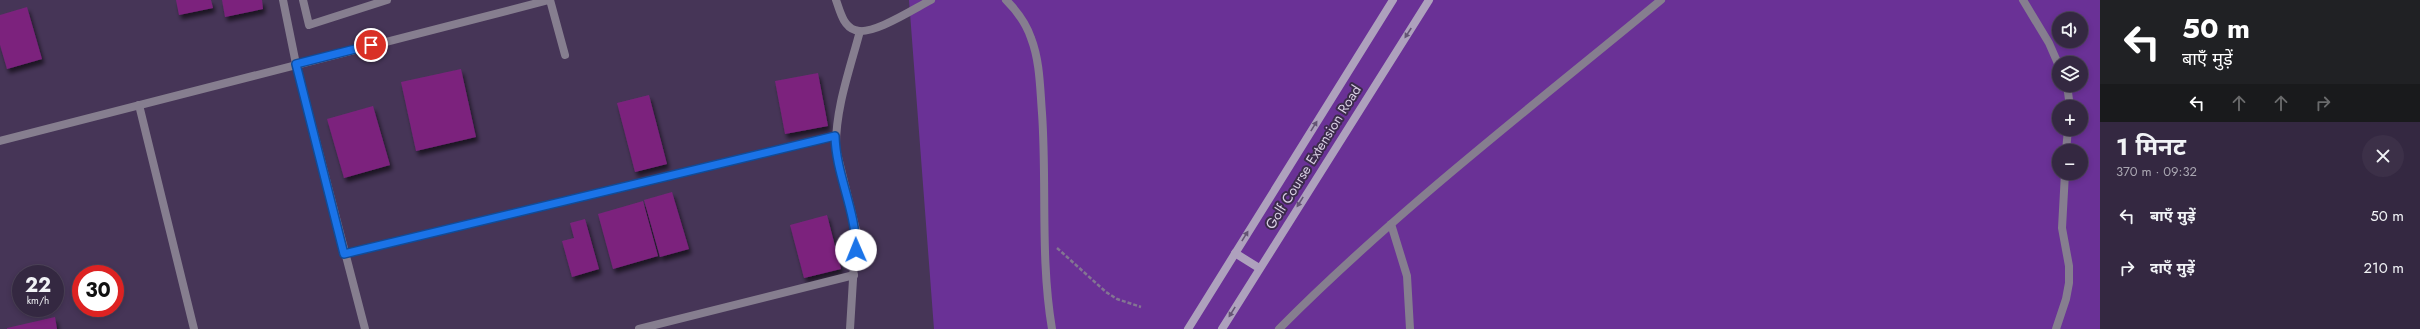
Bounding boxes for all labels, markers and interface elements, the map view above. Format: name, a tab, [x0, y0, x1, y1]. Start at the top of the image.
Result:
text: 50 m	[2182, 8, 2250, 49]
map controls	[2052, 12, 2088, 180]
button: sound	[2052, 12, 2088, 48]
icon: left	[2116, 16, 2168, 68]
one-way arrow	[1404, 27, 1411, 39]
pin	[354, 28, 388, 62]
icon: arrive	[360, 34, 382, 56]
text: बाएँ मुड़ें	[2182, 46, 2233, 72]
button: layers	[2052, 56, 2088, 92]
street label: Golf Course Extension Road	[1260, 81, 1366, 233]
icon: left	[2186, 92, 2208, 114]
icon: ahead	[2228, 92, 2250, 114]
icon: ahead	[2270, 92, 2292, 114]
icon: right	[2312, 92, 2334, 114]
button: +	[2052, 100, 2088, 136]
one-way arrow	[1310, 120, 1317, 132]
text: 1 मिनट	[2116, 129, 2186, 164]
button: close	[2362, 135, 2404, 177]
button: −	[2052, 144, 2088, 180]
text: 370 m · 09:32	[2116, 162, 2197, 181]
one-way arrow	[1297, 196, 1304, 208]
icon: left	[2116, 205, 2138, 227]
text: बाएँ मुड़ें	[2150, 205, 2196, 227]
text: 50 m	[2370, 205, 2404, 227]
position arrow	[835, 229, 877, 271]
one-way arrow	[1242, 230, 1249, 242]
icon: right	[2116, 257, 2138, 279]
text: दाएँ मुड़ें	[2150, 257, 2195, 279]
text: 210 m	[2364, 257, 2404, 279]
speed limit sign: 30	[72, 265, 124, 317]
text: 22	[25, 271, 51, 300]
text: km/h	[27, 293, 49, 308]
one-way arrow	[1228, 306, 1235, 318]

